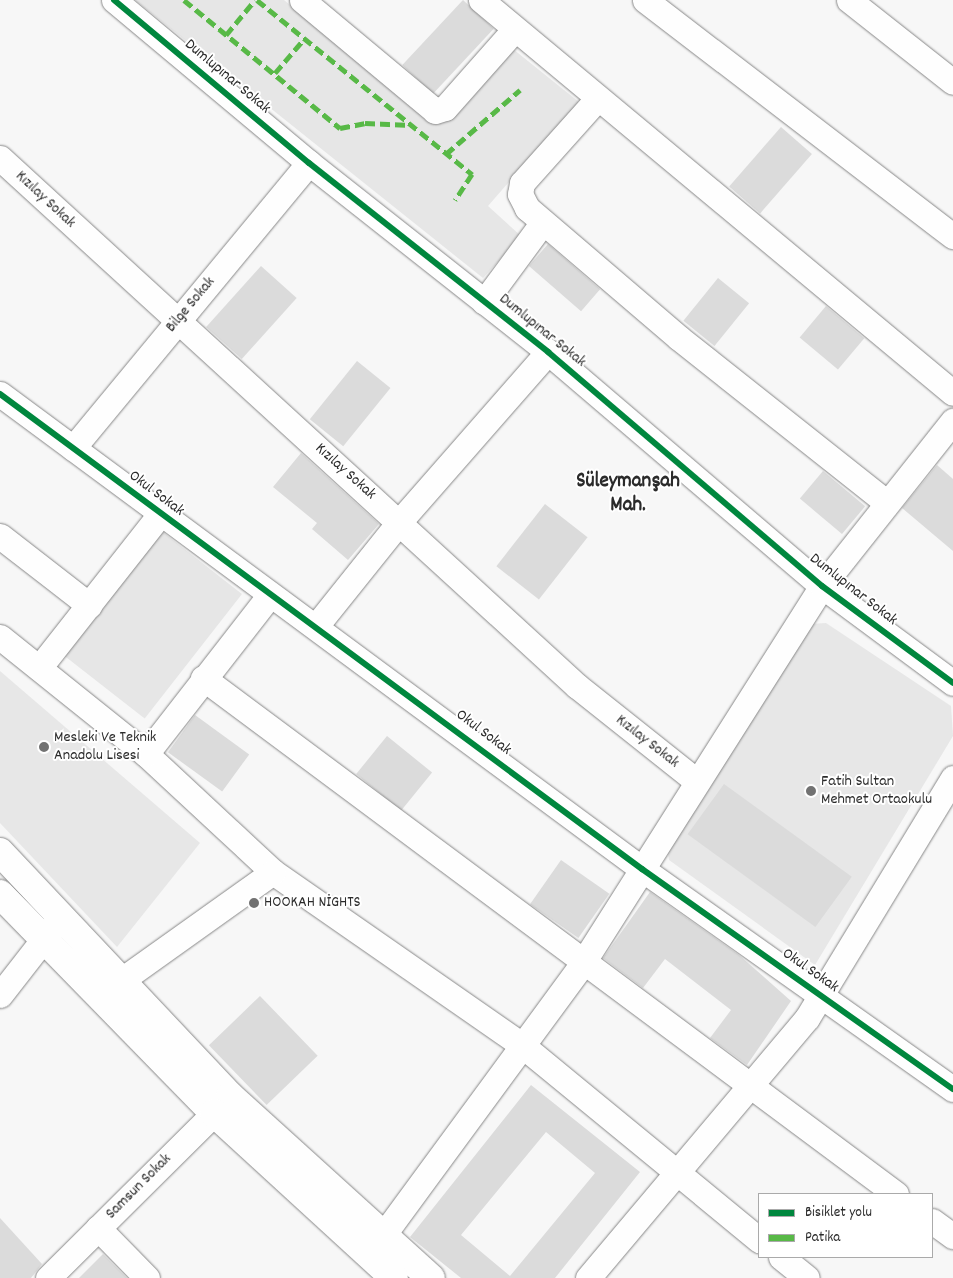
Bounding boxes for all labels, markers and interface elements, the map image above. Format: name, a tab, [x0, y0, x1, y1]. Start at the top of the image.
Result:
street label: Dumlupınar Sokak	[180, 35, 274, 119]
street label: Kızılay Sokak	[11, 167, 79, 233]
street label: Bilge Sokak	[162, 273, 220, 337]
street label: Dumlupınar Sokak	[495, 290, 589, 372]
street label: Kızılay Sokak	[310, 440, 380, 504]
street label: Okul Sokak	[124, 467, 188, 521]
district label: Süleymanşah Mah.	[576, 469, 680, 519]
street label: Dumlupınar Sokak	[805, 550, 901, 630]
street label: Okul Sokak	[451, 706, 515, 760]
street label: Kızılay Sokak	[611, 711, 683, 773]
place label: Mesleki Ve Teknik Anadolu Lisesi	[54, 728, 156, 766]
marker: Mesleki Ve Teknik Anadolu Lisesi	[38, 741, 50, 753]
place label: Fatih Sultan Mehmet Ortaokulu	[821, 772, 932, 810]
marker: Fatih Sultan Mehmet Ortaokulu	[805, 785, 817, 797]
place label: HOOKAH NİGHTS	[264, 893, 361, 913]
marker: HOOKAH NİGHTS	[248, 897, 260, 909]
street label: Okul Sokak	[778, 945, 842, 997]
street label: Samsun Sokak	[102, 1150, 176, 1224]
legend	[758, 1193, 933, 1258]
text: Bisiklet yolu	[805, 1202, 872, 1224]
text: Patika	[805, 1227, 840, 1249]

